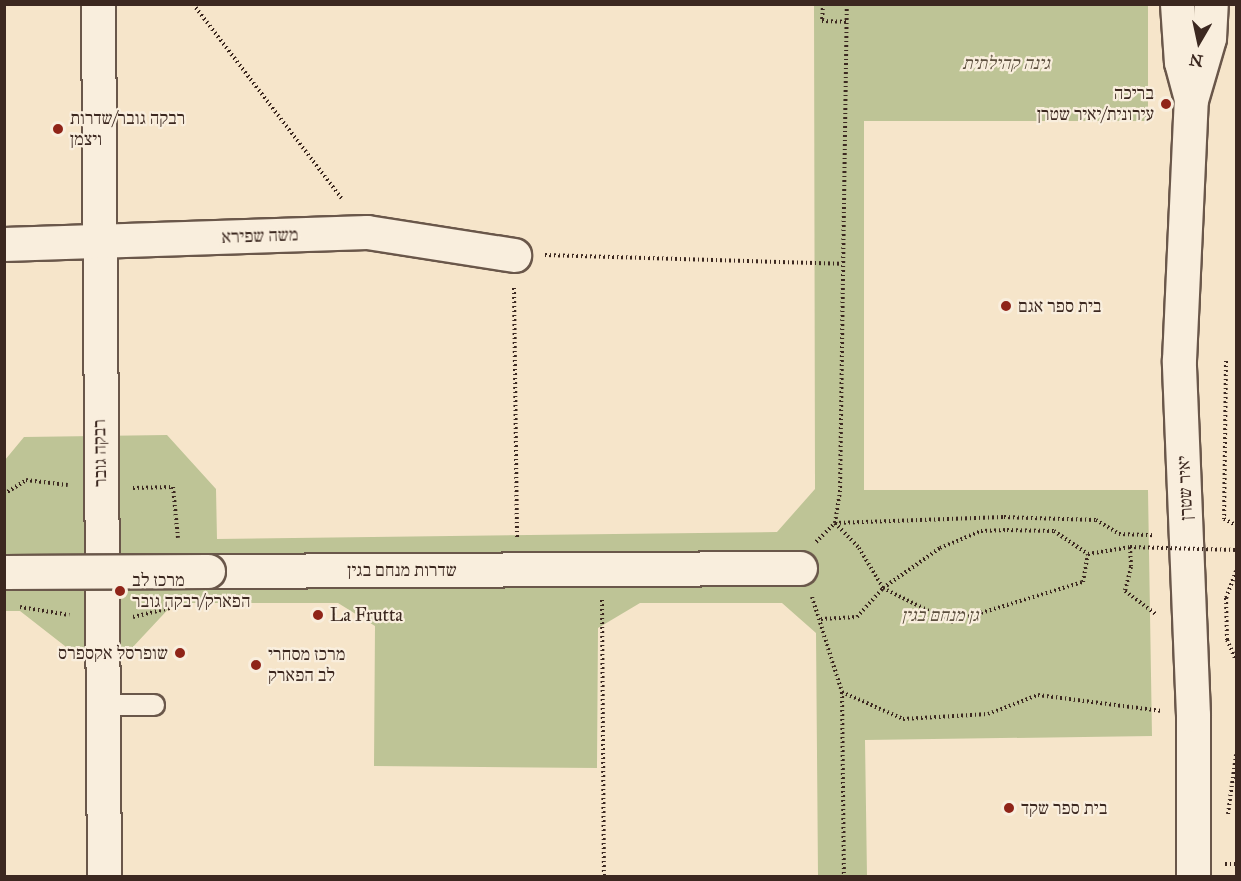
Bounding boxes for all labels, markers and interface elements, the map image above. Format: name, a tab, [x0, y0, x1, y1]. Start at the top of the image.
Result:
north arrow	[1169, 12, 1229, 72]
text: N	[1188, 50, 1204, 71]
park label: גינה קהילתית	[962, 52, 1050, 74]
place label: בריכה עירונית/יאיר שטרן	[1037, 83, 1154, 125]
marker: בריכה עירונית/יאיר שטרן	[1159, 97, 1173, 111]
place label: רבקה גובר/שדרות ויצמן	[70, 108, 185, 150]
marker: רבקה גובר/שדרות ויצמן	[51, 122, 65, 136]
street label: משה שפירא	[221, 224, 299, 248]
place label: בית ספר אגם	[1018, 295, 1102, 317]
marker: בית ספר אגם	[999, 299, 1013, 313]
street label: רבקה גובר	[89, 419, 111, 487]
street label: יאיר שטרן	[1173, 455, 1197, 521]
street label: שדרות מנחם בגין	[347, 559, 457, 581]
place label: מרכז לב הפארק/רבקה גובר	[132, 570, 250, 612]
marker: מרכז לב הפארק/רבקה גובר	[113, 584, 127, 598]
place label: La Frutta	[330, 604, 403, 626]
park label: גן מנחם בגין	[901, 604, 979, 626]
marker: La Frutta	[311, 608, 325, 622]
place label: שופרסל אקספרס	[58, 642, 168, 664]
place label: מרכז מסחרי לב הפארק	[268, 644, 345, 686]
marker: שופרסל אקספרס	[173, 646, 187, 660]
marker: מרכז מסחרי לב הפארק	[249, 658, 263, 672]
place label: בית ספר שקד	[1021, 797, 1107, 819]
marker: בית ספר שקד	[1002, 801, 1016, 815]

